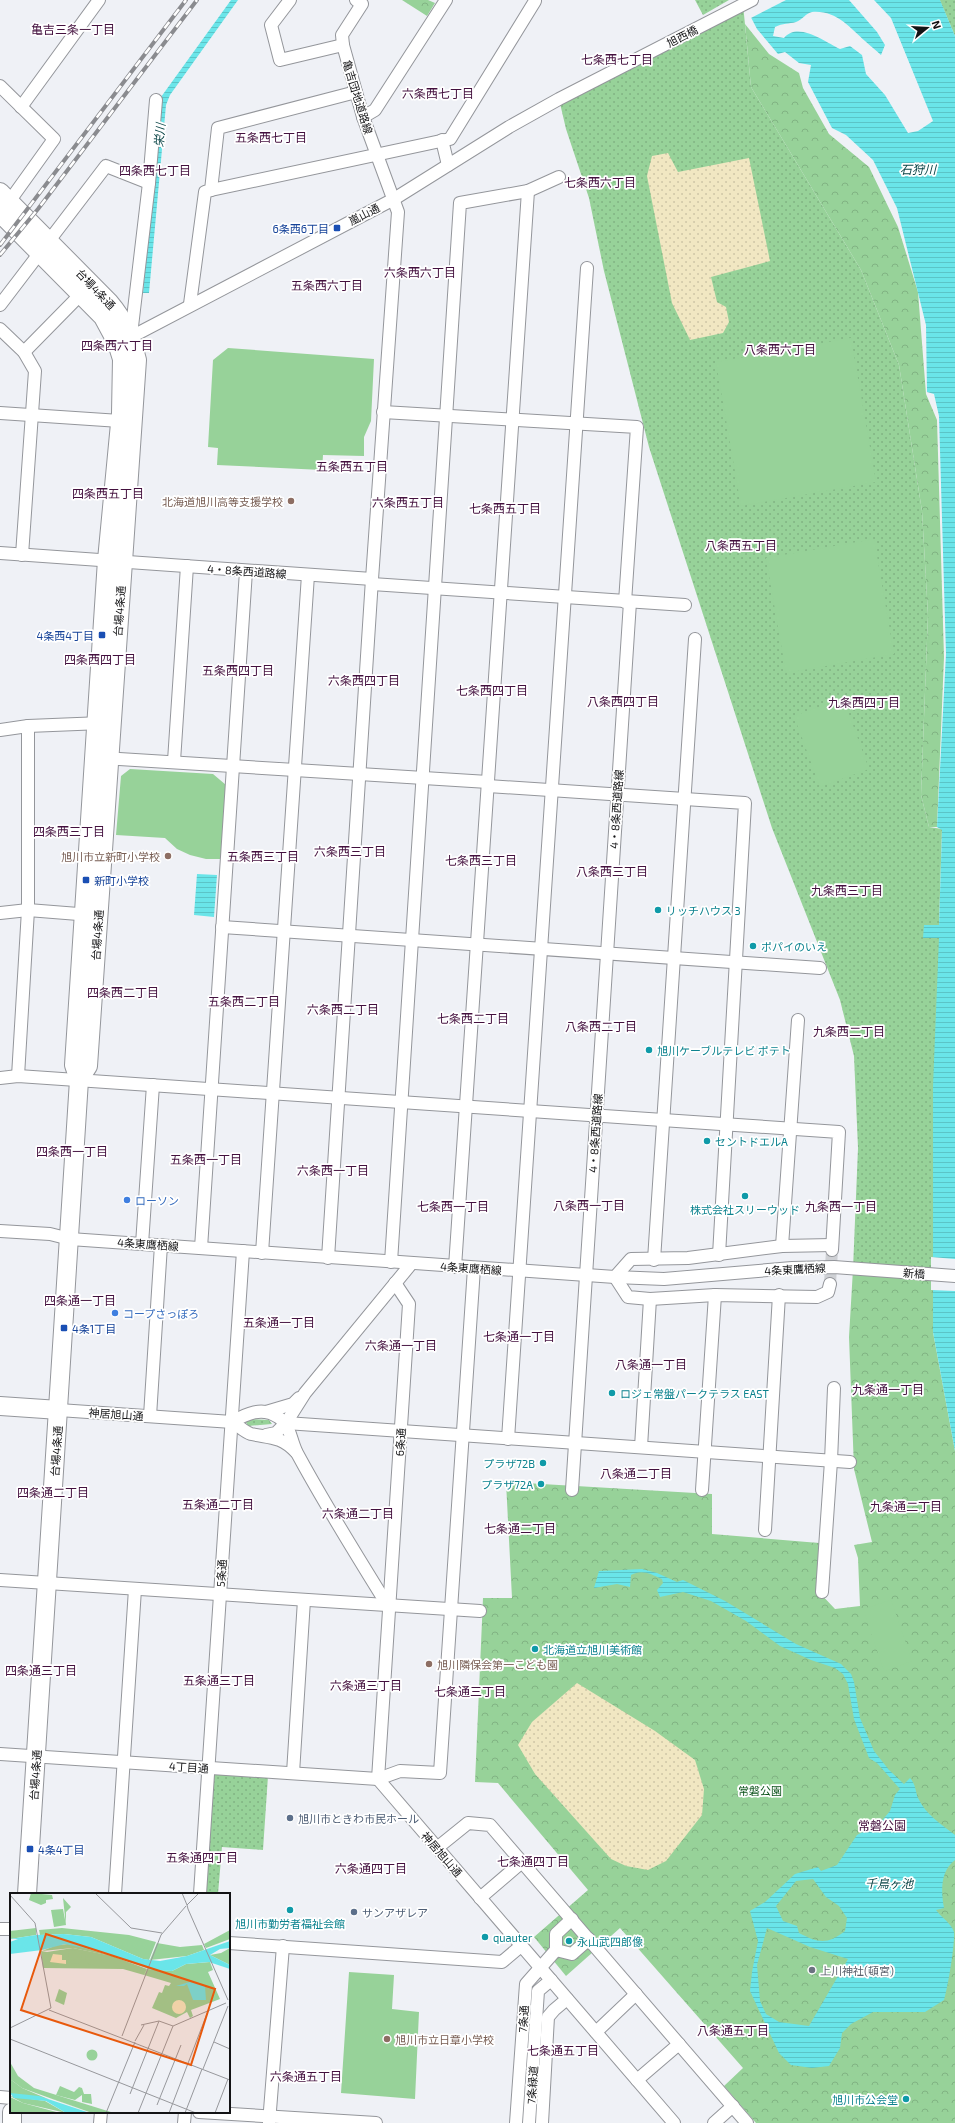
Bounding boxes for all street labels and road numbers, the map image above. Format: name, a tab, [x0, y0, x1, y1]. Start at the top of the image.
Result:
street label: 旭西橋	[664, 23, 700, 49]
street label: 亀吉団地道路線	[341, 58, 375, 136]
street label: 嵐山通	[346, 201, 382, 227]
street label: 台場4条通	[74, 266, 118, 312]
street label: 4・8条西道路線	[207, 562, 287, 580]
street label: 台場4条通	[111, 585, 127, 637]
street label: 4・8条西道路線	[607, 769, 625, 849]
street label: 台場4条通	[89, 909, 105, 961]
street label: 4・8条西道路線	[586, 1093, 604, 1173]
street label: 4条東鷹栖線	[117, 1235, 179, 1253]
street label: 4条東鷹栖線	[440, 1259, 502, 1277]
street label: 4条東鷹栖線	[764, 1261, 826, 1277]
street label: 新橋	[903, 1266, 925, 1280]
street label: 神居旭山通	[88, 1406, 144, 1422]
street label: 台場4条通	[48, 1425, 64, 1477]
street label: 6条通	[393, 1427, 407, 1457]
street label: 5条通	[214, 1559, 228, 1587]
street label: 台場4条通	[27, 1749, 43, 1801]
street label: 4丁目通	[169, 1759, 209, 1775]
street label: 神居旭山通	[419, 1829, 465, 1879]
street label: 7条通	[516, 2005, 530, 2033]
street label: 7条緑道	[524, 2065, 540, 2105]

